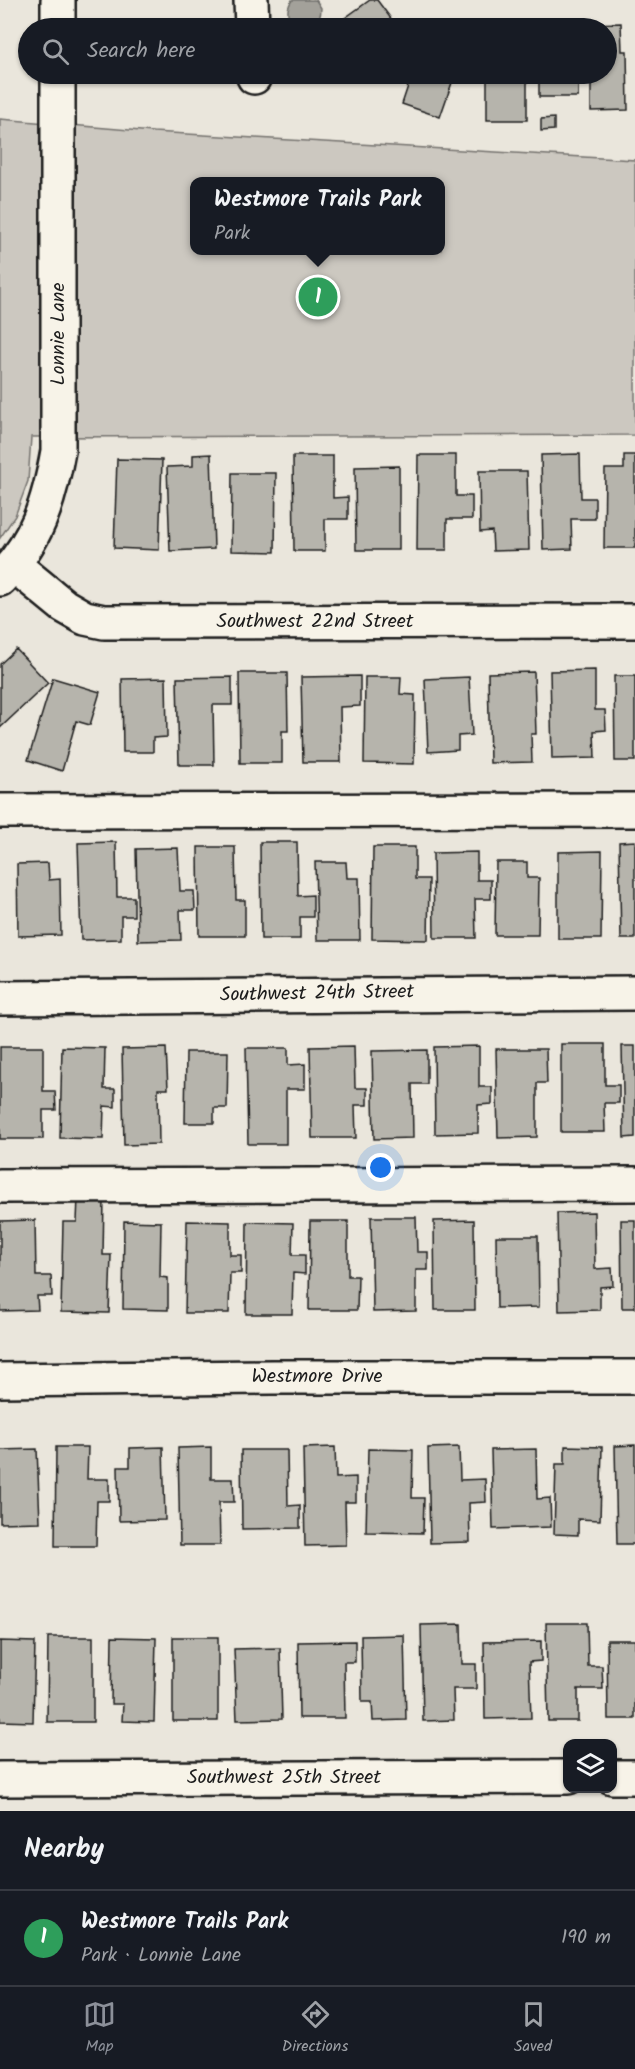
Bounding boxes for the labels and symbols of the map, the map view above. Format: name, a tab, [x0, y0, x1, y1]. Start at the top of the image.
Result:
pin: 1	[298, 274, 338, 320]
street label: Lonnie Lane	[43, 282, 75, 386]
street label: Southwest 22nd Street	[216, 606, 414, 638]
street label: Southwest 24th Street	[220, 976, 415, 1012]
your location	[366, 1153, 395, 1182]
street label: Westmore Drive	[251, 1361, 383, 1393]
street label: Southwest 25th Street	[187, 1762, 381, 1794]

